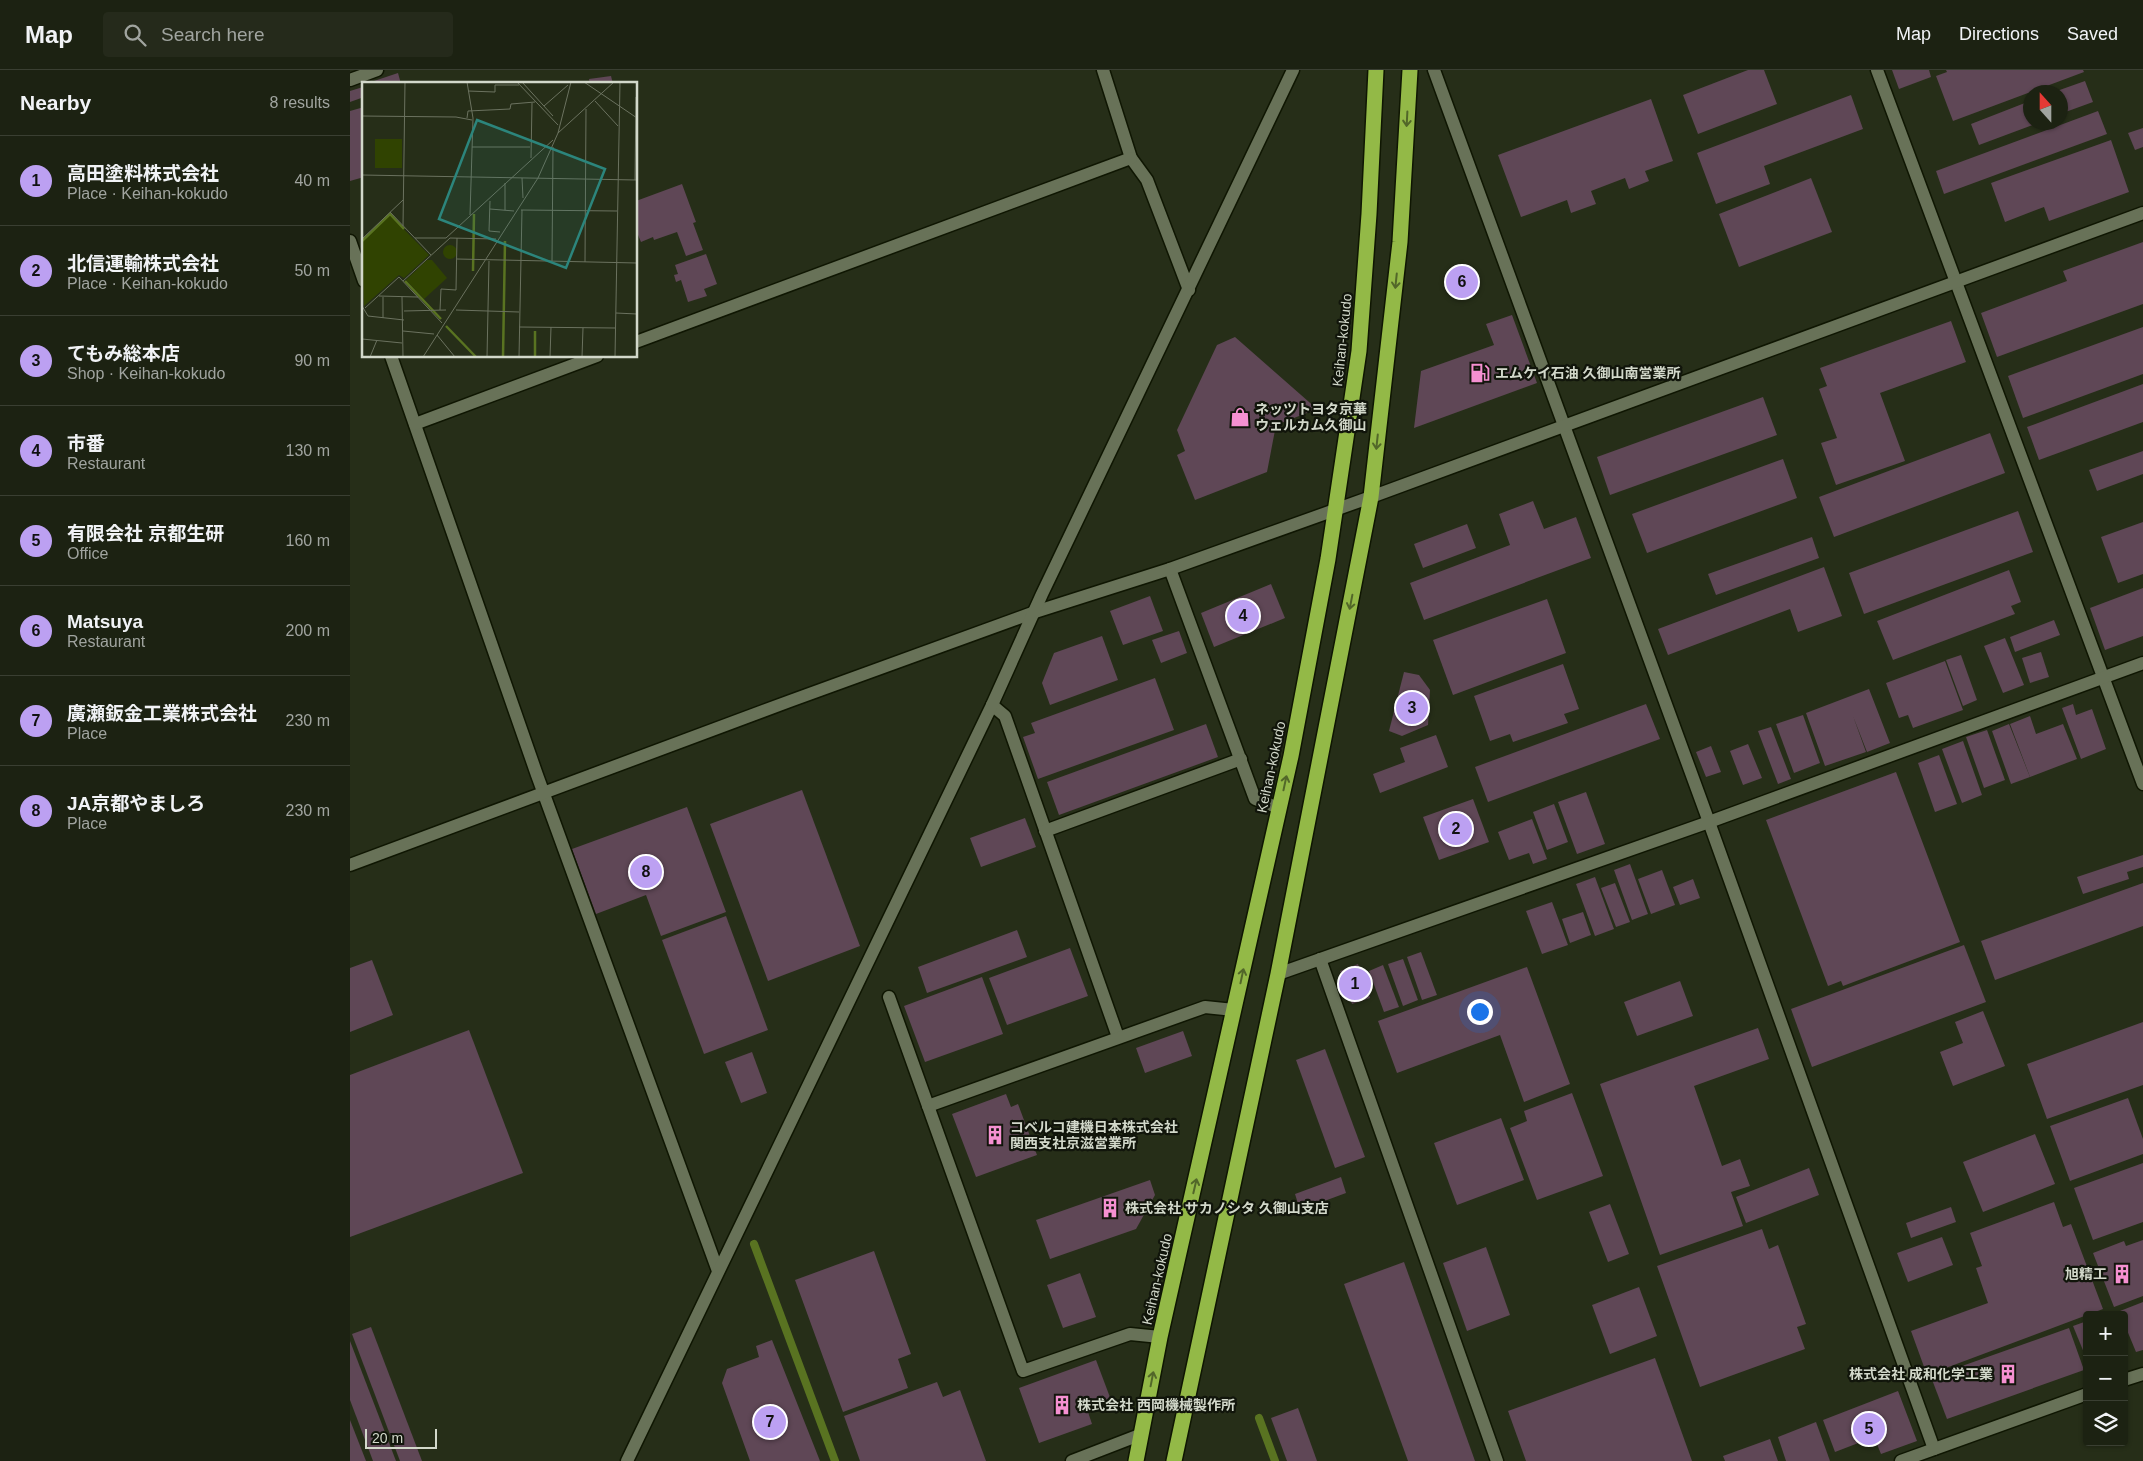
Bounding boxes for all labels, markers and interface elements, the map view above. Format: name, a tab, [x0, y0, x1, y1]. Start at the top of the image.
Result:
search box	[103, 12, 453, 57]
text: Map	[25, 21, 73, 48]
icon: search	[121, 21, 149, 49]
text: Search here	[161, 24, 265, 45]
text: Map	[1896, 24, 1931, 44]
text: Directions	[1959, 24, 2039, 44]
text: Saved	[2067, 24, 2118, 44]
inset map	[362, 82, 638, 358]
north arrow	[2023, 85, 2068, 130]
text: Nearby	[20, 91, 91, 114]
text: 8 results	[270, 94, 330, 111]
one-way arrow	[1403, 110, 1412, 126]
text: 高田塗料株式会社	[67, 163, 219, 184]
text: 1	[32, 172, 40, 189]
text: 40 m	[294, 172, 330, 189]
text: Place · Keihan-kokudo	[67, 185, 228, 202]
text: 北信運輸株式会社	[67, 253, 219, 274]
text: 2	[32, 262, 40, 279]
text: 50 m	[294, 262, 330, 279]
pin: 6	[1446, 263, 1478, 301]
one-way arrow	[1391, 272, 1400, 288]
text: Place · Keihan-kokudo	[67, 275, 228, 292]
street label: Keihan-kokudo	[1329, 293, 1355, 387]
text: てもみ総本店	[67, 343, 180, 364]
text: 3	[32, 352, 40, 369]
text: 90 m	[294, 352, 330, 369]
fuel station icon: エムケイ石油 久御山南営業所	[1469, 362, 1491, 384]
text: Shop · Keihan-kokudo	[67, 365, 225, 382]
place label: エムケイ石油 久御山南営業所	[1495, 365, 1681, 381]
place label: ネッツトヨタ京華 ウェルカム久御山	[1255, 401, 1367, 433]
shop icon: ネッツトヨタ京華 ウェルカム久御山	[1229, 406, 1251, 428]
text: 市番	[67, 433, 105, 454]
one-way arrow	[1372, 434, 1382, 450]
text: 4	[32, 442, 40, 459]
text: 130 m	[286, 442, 330, 459]
text: Restaurant	[67, 455, 145, 472]
text: 有限会社 京都生研	[67, 523, 224, 544]
text: 5	[32, 532, 40, 549]
text: 160 m	[286, 532, 330, 549]
text: Office	[67, 545, 109, 562]
one-way arrow	[1345, 594, 1355, 610]
pin: 4	[1227, 597, 1259, 635]
text: Matsuya	[67, 611, 143, 632]
text: 6	[32, 622, 40, 639]
text: 200 m	[286, 622, 330, 639]
text: Restaurant	[67, 633, 145, 650]
pin: 3	[1396, 689, 1428, 727]
text: 廣瀬鈑金工業株式会社	[67, 703, 257, 724]
text: 7	[32, 712, 40, 729]
text: 230 m	[286, 712, 330, 729]
street label: Keihan-kokudo	[1253, 719, 1289, 814]
text: Place	[67, 725, 107, 742]
one-way arrow	[1281, 776, 1290, 792]
text: JA京都やましろ	[67, 793, 205, 814]
text: 8	[32, 802, 40, 819]
text: 230 m	[286, 802, 330, 819]
pin: 2	[1440, 810, 1472, 848]
text: Place	[67, 815, 107, 832]
pin: 8	[630, 853, 662, 891]
pin: 1	[1339, 965, 1371, 1003]
one-way arrow	[1238, 969, 1247, 985]
your location	[1467, 999, 1493, 1025]
place label: コベルコ建機日本株式会社 関西支社京滋営業所	[1010, 1119, 1178, 1151]
building icon: コベルコ建機日本株式会社 関西支社京滋営業所	[984, 1124, 1006, 1146]
one-way arrow	[1191, 1178, 1200, 1194]
building icon: 株式会社 サカノシタ 久御山支店	[1099, 1197, 1121, 1219]
place label: 株式会社 サカノシタ 久御山支店	[1125, 1200, 1329, 1216]
street label: Keihan-kokudo	[1139, 1231, 1175, 1326]
building icon: 旭精工	[2111, 1263, 2133, 1285]
place label: 旭精工	[2065, 1266, 2107, 1282]
map controls	[2083, 1311, 2128, 1446]
button: +	[2083, 1311, 2128, 1356]
button: −	[2083, 1356, 2128, 1401]
building icon: 株式会社 成和化学工業	[1997, 1363, 2019, 1385]
place label: 株式会社 成和化学工業	[1849, 1366, 1993, 1382]
one-way arrow	[1148, 1371, 1158, 1387]
building icon: 株式会社 西岡機械製作所	[1051, 1394, 1073, 1416]
place label: 株式会社 西岡機械製作所	[1077, 1397, 1235, 1413]
button: layers	[2083, 1401, 2128, 1446]
pin: 7	[754, 1403, 786, 1441]
pin: 5	[1853, 1410, 1885, 1448]
scale bar	[365, 1426, 438, 1449]
text: 20 m	[372, 1430, 403, 1446]

